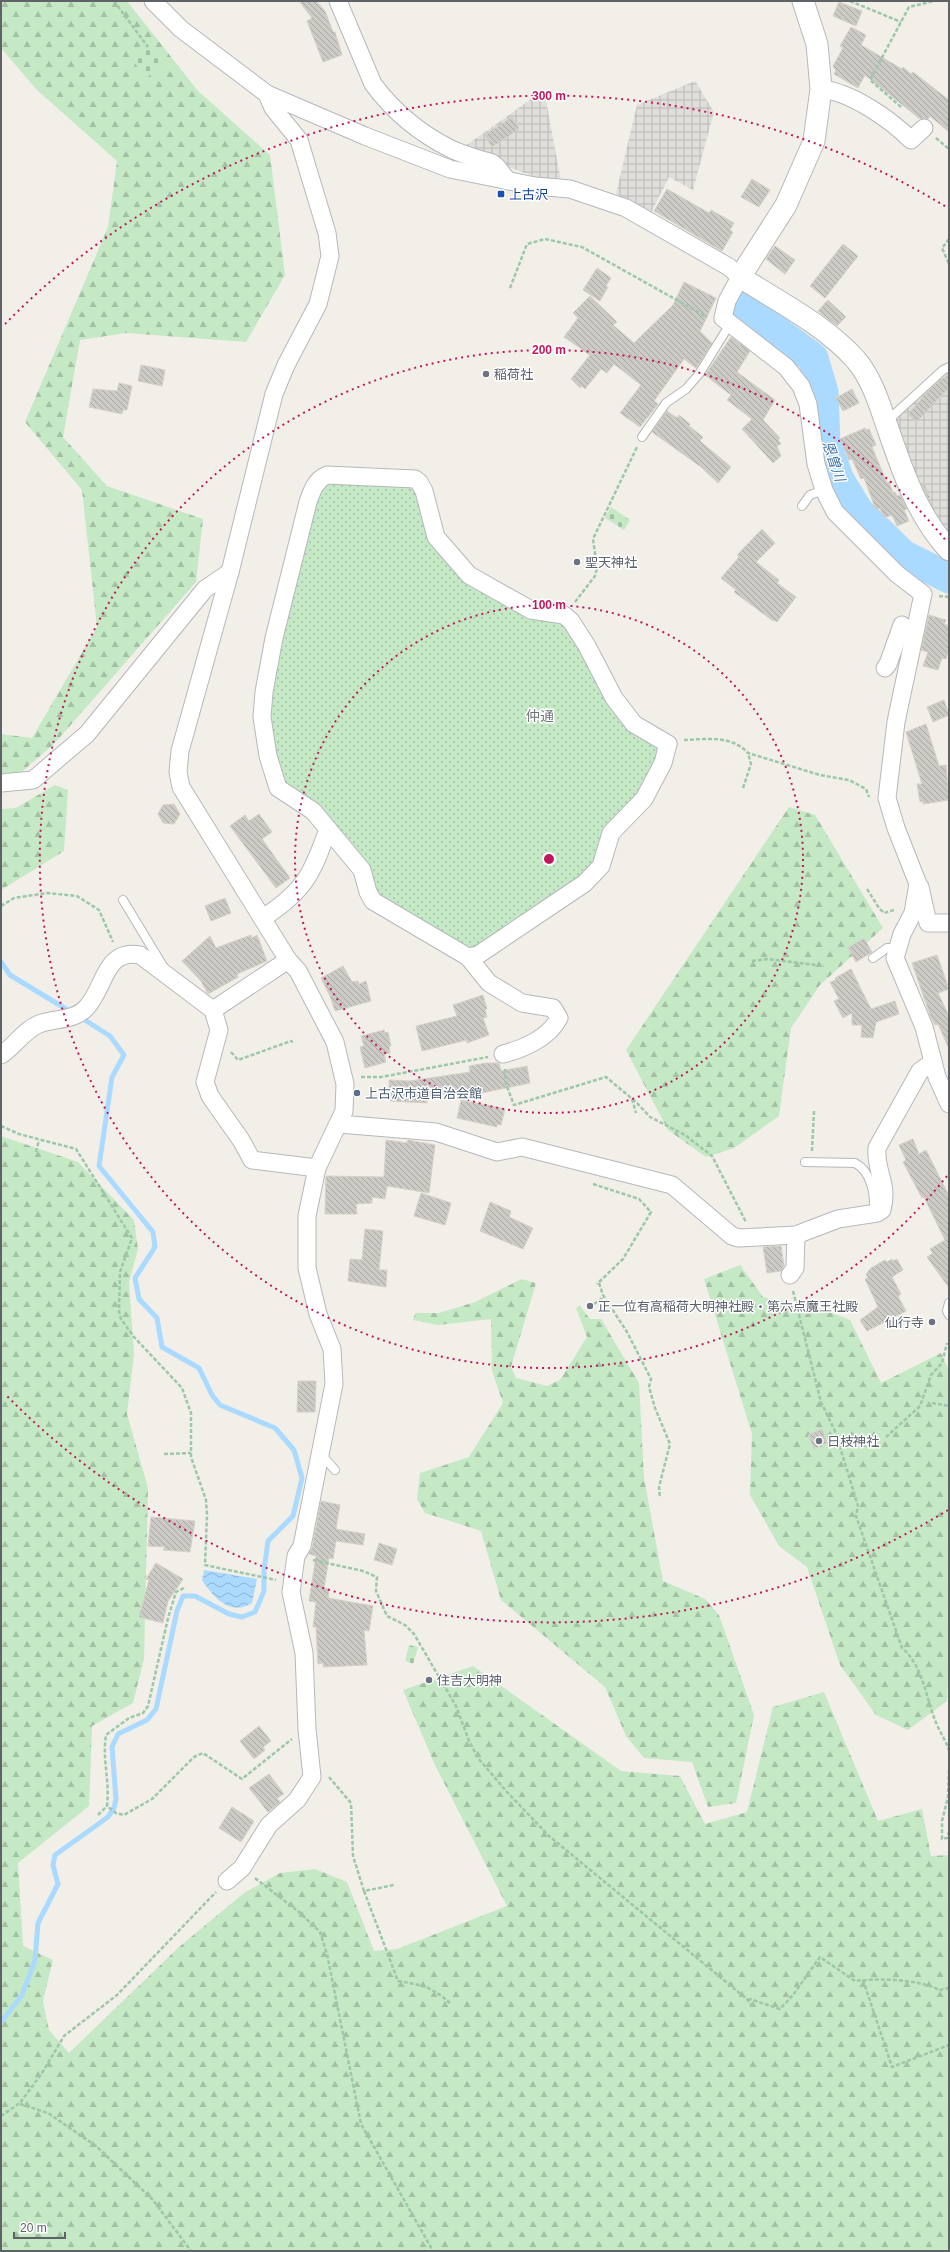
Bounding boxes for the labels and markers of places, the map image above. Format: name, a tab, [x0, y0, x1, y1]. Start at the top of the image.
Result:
place label: 上古沢	[509, 187, 548, 202]
marker: 上古沢	[496, 189, 506, 199]
place label: 稲荷社	[494, 367, 533, 382]
marker: 稲荷社	[481, 369, 491, 379]
place label: 聖天神社	[585, 555, 637, 570]
marker: 聖天神社	[572, 557, 582, 567]
centre of rings	[542, 852, 556, 866]
place label: 上古沢市道自治会館	[365, 1086, 482, 1101]
marker: 上古沢市道自治会館	[352, 1088, 362, 1098]
place label: 正一位有高稲荷大明神社殿・第六点魔王社殿	[598, 1299, 858, 1314]
marker: 正一位有高稲荷大明神社殿・第六点魔王社殿	[585, 1301, 595, 1311]
place label: 仙行寺	[885, 1315, 924, 1330]
marker: 仙行寺	[927, 1317, 937, 1327]
place label: 日枝神社	[827, 1434, 879, 1449]
marker: 日枝神社	[814, 1436, 824, 1446]
place label: 住吉大明神	[437, 1673, 502, 1688]
marker: 住吉大明神	[424, 1675, 434, 1685]

